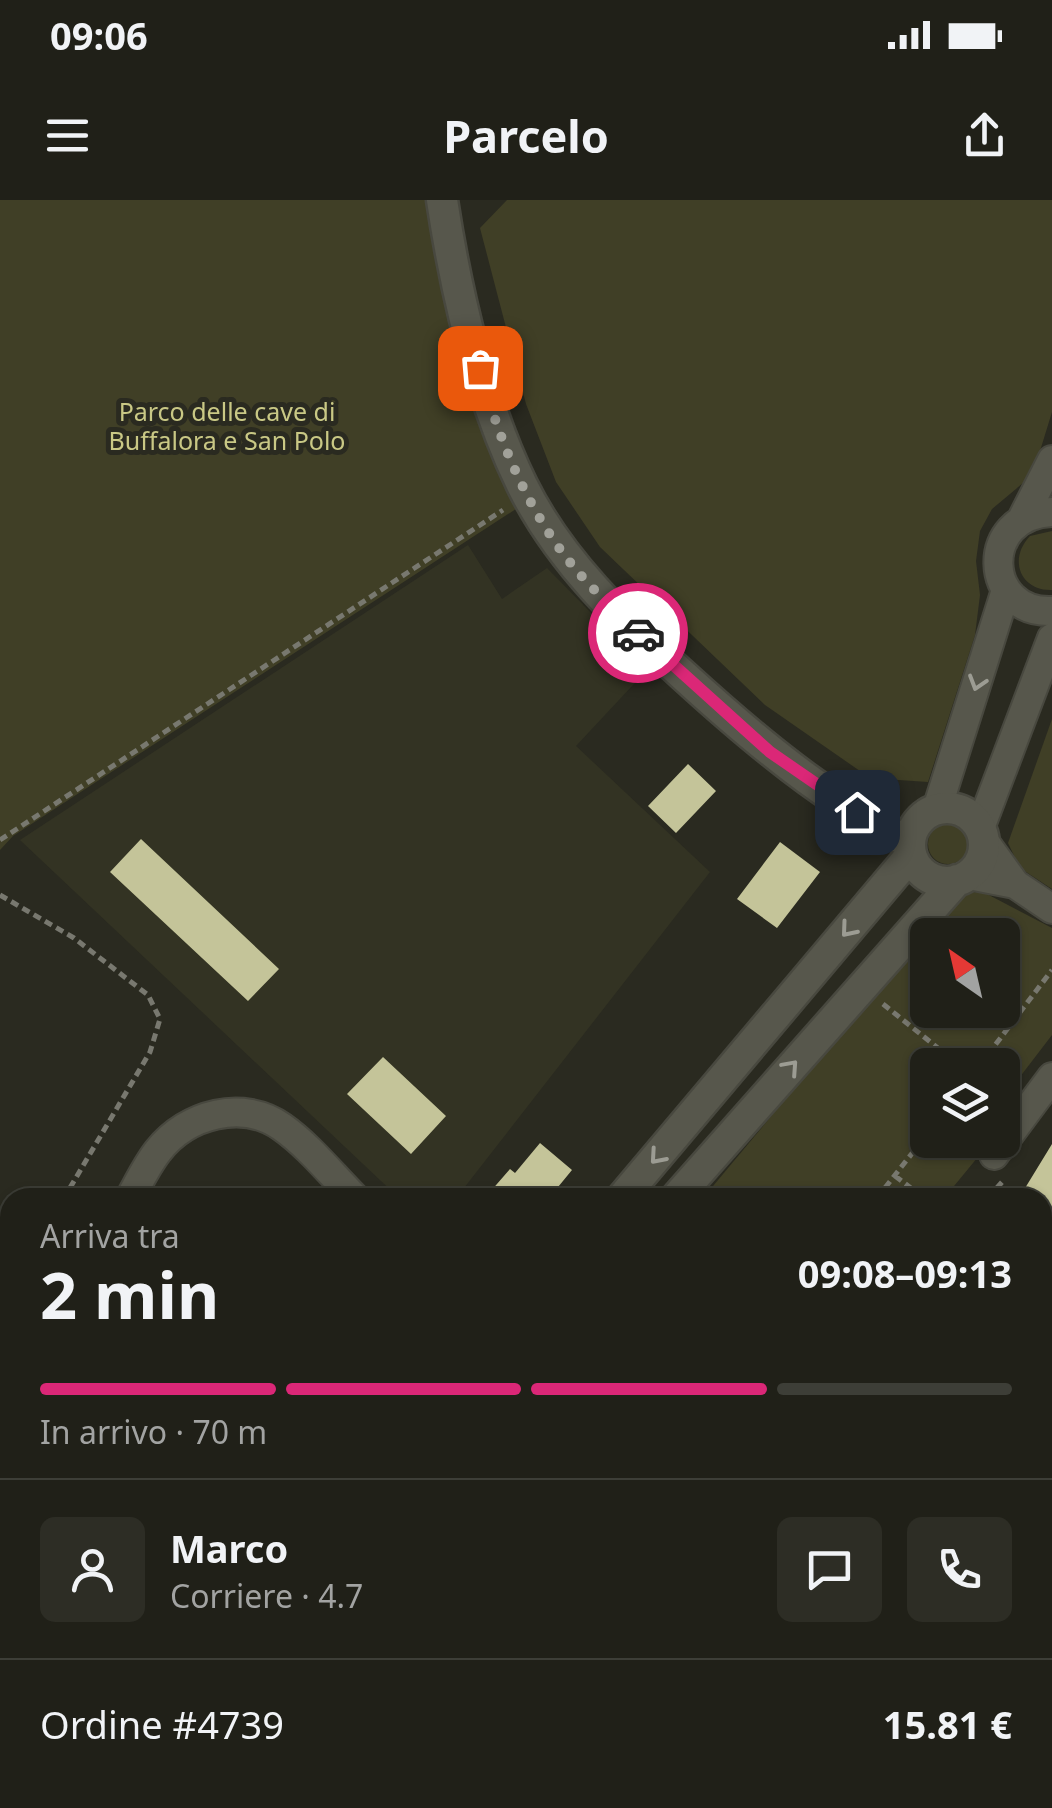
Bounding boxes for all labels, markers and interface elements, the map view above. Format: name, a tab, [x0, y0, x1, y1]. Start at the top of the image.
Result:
text: 09:06	[50, 9, 148, 61]
text: Parcelo	[443, 105, 609, 166]
icon: menu	[40, 108, 95, 163]
icon: share	[957, 108, 1012, 163]
pin	[438, 326, 523, 411]
icon: bag	[453, 341, 508, 396]
park label: Parco delle cave di Buffalora e San Polo	[109, 394, 345, 457]
courier	[588, 583, 688, 683]
icon: car	[611, 606, 666, 661]
one-way arrow	[968, 674, 989, 691]
pin	[815, 770, 900, 855]
icon: home	[830, 785, 885, 840]
one-way arrow	[842, 918, 860, 936]
north arrow	[910, 918, 1020, 1028]
map controls	[910, 918, 1020, 1158]
button: layers	[910, 1048, 1020, 1158]
one-way arrow	[780, 1060, 798, 1079]
one-way arrow	[651, 1145, 669, 1164]
text: Arriva tra	[40, 1214, 180, 1257]
text: 09:08–09:13	[798, 1247, 1012, 1299]
text: 2 min	[40, 1250, 219, 1338]
text: In arrivo · 70 m	[40, 1410, 267, 1453]
button: person	[40, 1517, 145, 1622]
button: chat	[777, 1517, 882, 1622]
button: phone	[907, 1517, 1012, 1622]
text: Marco	[170, 1522, 288, 1574]
text: Corriere · 4.7	[170, 1574, 363, 1617]
text: Ordine #4739	[40, 1698, 284, 1750]
text: 15.81 €	[883, 1698, 1012, 1750]

